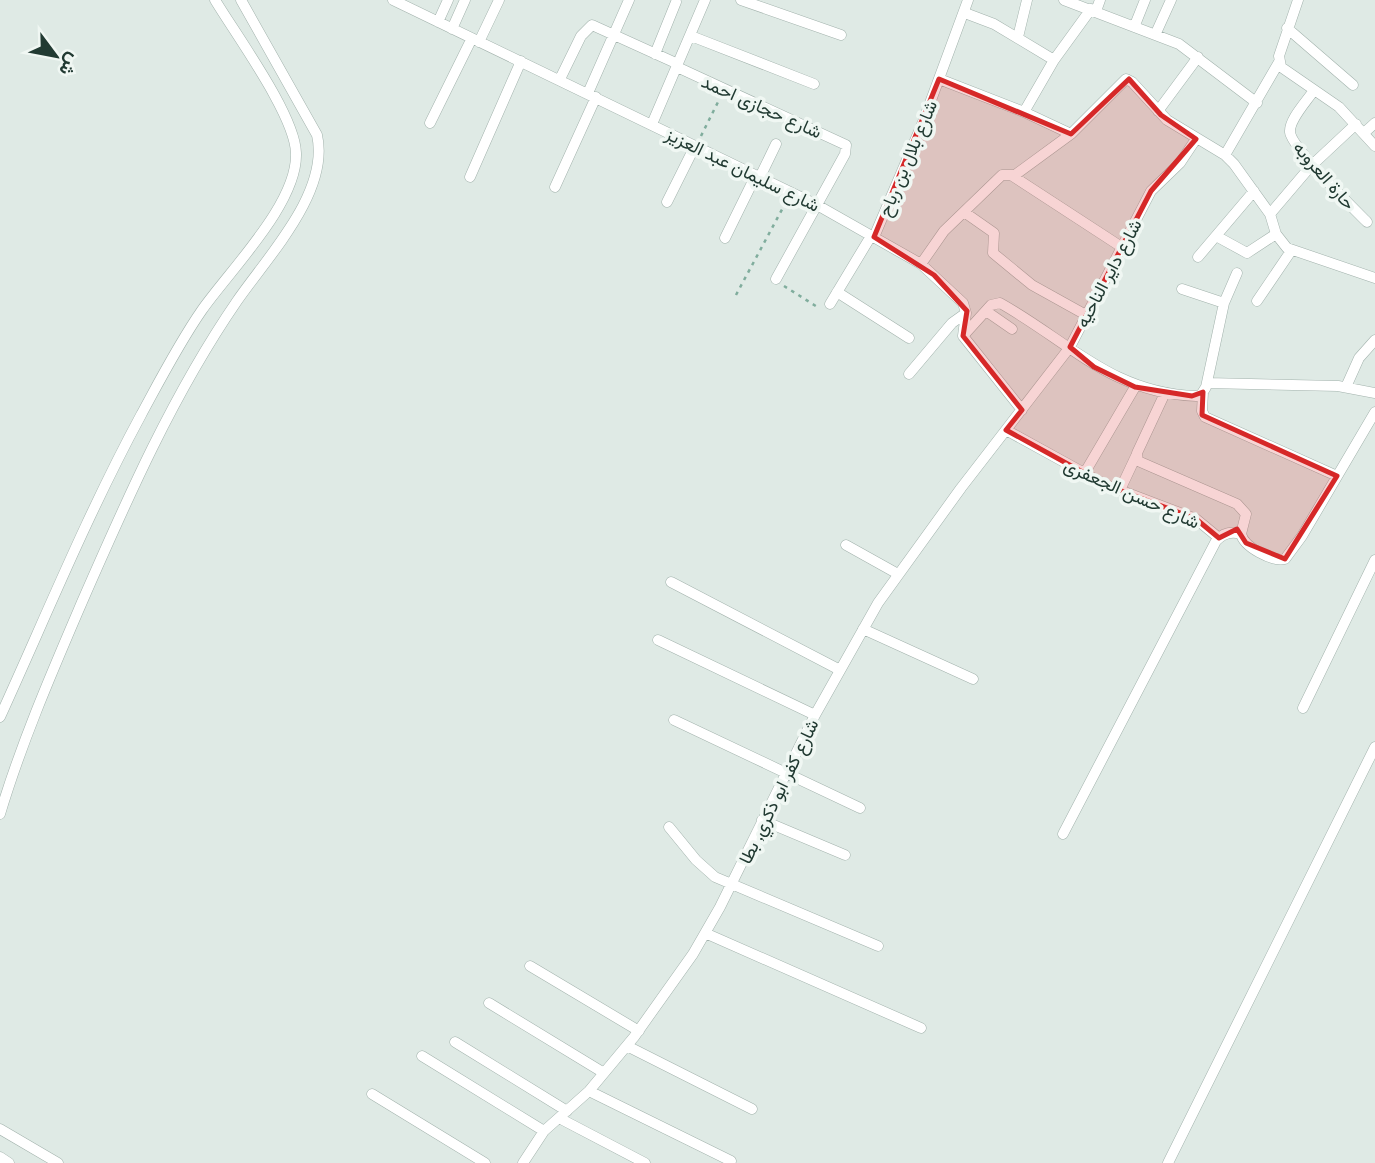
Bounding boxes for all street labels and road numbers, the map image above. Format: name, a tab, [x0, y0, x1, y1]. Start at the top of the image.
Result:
street label: شارع حجازى احمد	[698, 70, 826, 144]
street label: شارع بلال بن رباح	[873, 97, 943, 220]
street label: شارع سليمان عبد العزيز	[661, 122, 824, 218]
street label: حارة العروبه	[1289, 136, 1361, 214]
street label: شارع داير الناحيه	[1070, 215, 1148, 332]
street label: شارع حسن الجعفرى	[1060, 453, 1203, 535]
street label: شارع كفر ابو ذكري, بطا	[733, 715, 827, 869]

